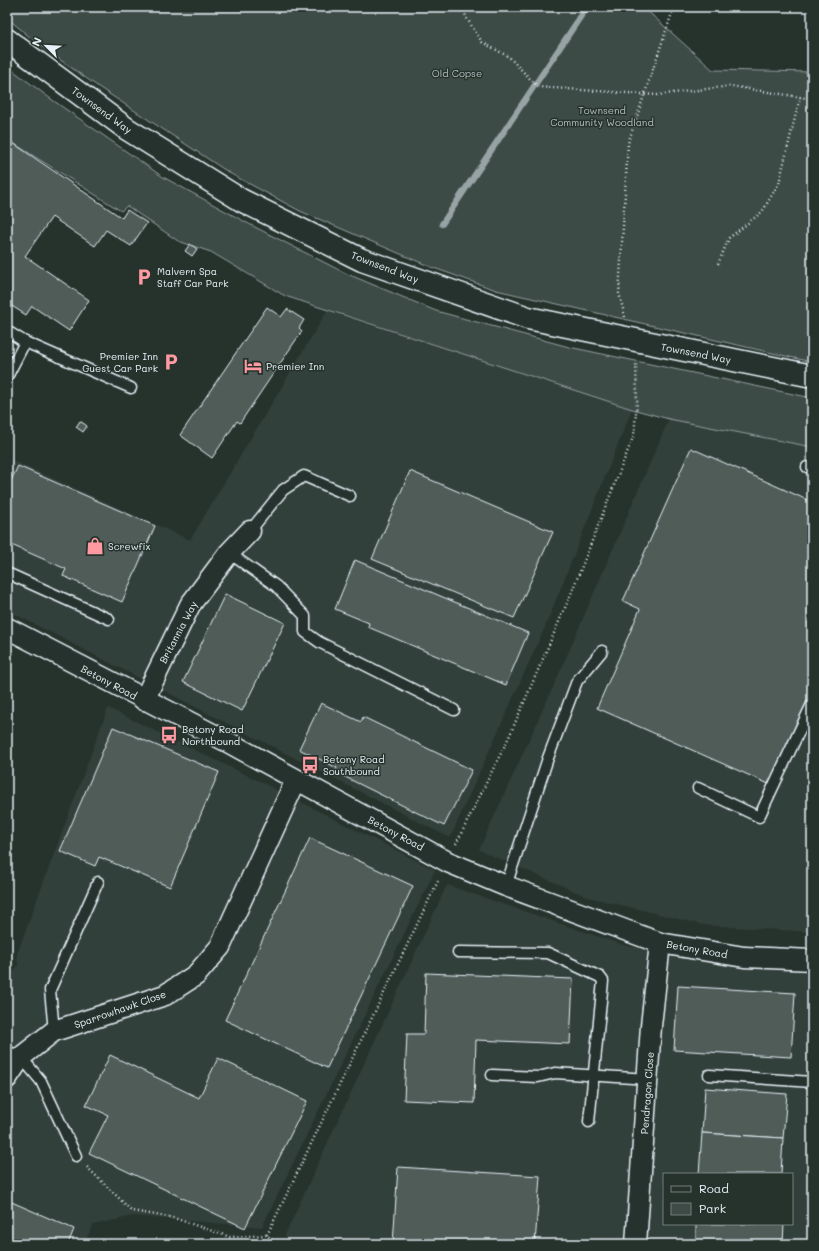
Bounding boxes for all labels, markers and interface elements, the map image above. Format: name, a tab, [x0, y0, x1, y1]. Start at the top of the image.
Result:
north arrow	[26, 26, 66, 66]
text: N	[28, 35, 45, 49]
park label: Old Copse	[432, 66, 482, 80]
street label: Townsend Way	[69, 83, 135, 137]
park label: Townsend Community Woodland	[550, 103, 654, 129]
street label: Townsend Way	[349, 248, 421, 286]
place label: Malvern Spa Staff Car Park	[157, 264, 229, 290]
parking icon: Malvern Spa Staff Car Park	[134, 267, 154, 287]
street label: Townsend Way	[660, 339, 732, 367]
place label: Premier Inn Guest Car Park	[82, 349, 158, 375]
parking icon: Premier Inn Guest Car Park	[161, 352, 181, 372]
hotel icon: Premier Inn	[243, 356, 263, 376]
place label: Premier Inn	[266, 359, 324, 373]
shop icon: Screwfix	[85, 536, 105, 556]
place label: Screwfix	[108, 539, 151, 553]
street label: Britannia Way	[156, 598, 200, 666]
street label: Betony Road	[79, 661, 139, 703]
place label: Betony Road Northbound	[182, 722, 244, 748]
bus stop icon: Betony Road Northbound	[159, 725, 179, 745]
place label: Betony Road Southbound	[323, 752, 385, 778]
bus stop icon: Betony Road Southbound	[300, 755, 320, 775]
street label: Betony Road	[366, 812, 426, 854]
street label: Betony Road	[665, 937, 729, 961]
street label: Sparrowhawk Close	[72, 987, 168, 1031]
street label: Pendragon Close	[637, 1051, 657, 1135]
legend	[663, 1173, 793, 1225]
text: Road	[699, 1180, 729, 1196]
text: Park	[699, 1200, 726, 1216]

